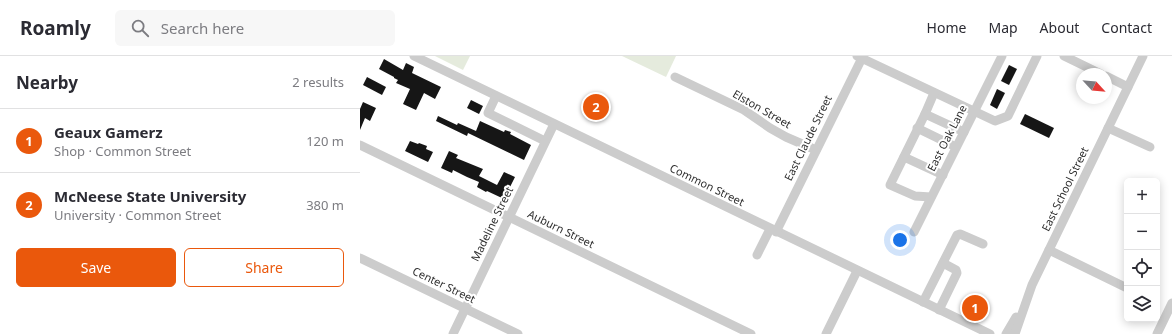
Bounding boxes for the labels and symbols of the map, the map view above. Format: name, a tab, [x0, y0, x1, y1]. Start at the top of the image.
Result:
north arrow	[1076, 68, 1112, 104]
street label: Elston Street	[730, 86, 794, 131]
pin: 2	[583, 92, 609, 122]
street label: East Claude Street	[780, 92, 835, 183]
street label: East Oak Lane	[923, 102, 970, 174]
street label: East School Street	[1038, 144, 1092, 234]
street label: Common Street	[667, 160, 747, 209]
street label: Madeline Street	[467, 184, 516, 264]
street label: Auburn Street	[525, 206, 597, 251]
your location	[890, 230, 910, 250]
street label: Center Street	[410, 263, 478, 306]
pin: 1	[962, 293, 988, 323]

